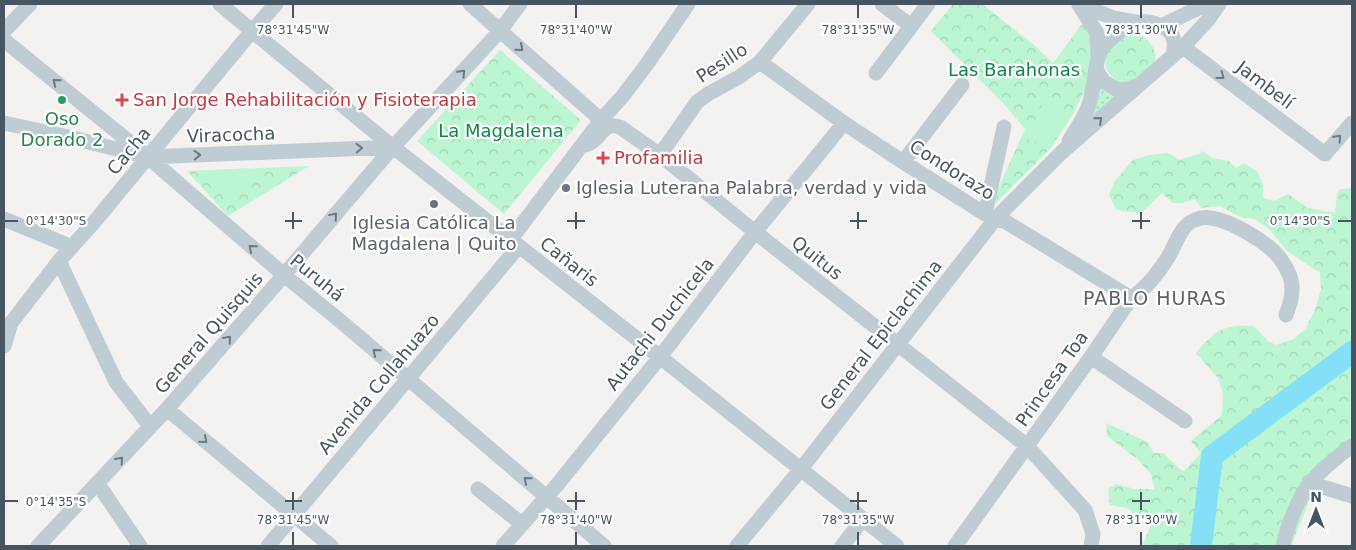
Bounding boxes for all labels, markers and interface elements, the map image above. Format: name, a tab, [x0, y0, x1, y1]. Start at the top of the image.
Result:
text: 78°31'45"W	[257, 23, 329, 37]
text: 78°31'40"W	[540, 23, 612, 37]
text: 78°31'35"W	[822, 23, 894, 37]
text: 78°31'30"W	[1105, 23, 1177, 37]
street label: Pesillo	[692, 38, 751, 87]
one-way arrow	[514, 42, 523, 51]
street label: Jambelí	[1232, 56, 1299, 114]
park label: Las Barahonas	[948, 59, 1080, 80]
one-way arrow	[456, 69, 465, 78]
one-way arrow	[1215, 70, 1225, 79]
one-way arrow	[53, 80, 62, 88]
place label: San Jorge Rehabilitación y Fisioterapia	[133, 89, 477, 110]
marker: San Jorge Rehabilitación y Fisioterapia	[115, 93, 129, 107]
marker: Oso Dorado 2	[56, 94, 68, 106]
place label: Oso Dorado 2	[21, 108, 103, 150]
one-way arrow	[1093, 117, 1102, 126]
park label: La Magdalena	[438, 120, 564, 141]
street label: Viracocha	[186, 122, 276, 147]
street label: Cacha	[103, 123, 155, 179]
street label: Condorazo	[906, 135, 999, 204]
one-way arrow	[1333, 135, 1342, 144]
one-way arrow	[356, 143, 364, 154]
place label: Profamilia	[614, 147, 704, 168]
one-way arrow	[194, 150, 201, 160]
marker: Profamilia	[596, 151, 610, 165]
place label: Iglesia Luterana Palabra, verdad y vida	[576, 177, 927, 198]
marker: Iglesia Luterana Palabra, verdad y vida	[560, 182, 572, 194]
marker: Iglesia Católica La Magdalena | Quito	[428, 198, 440, 210]
place label: Iglesia Católica La Magdalena | Quito	[351, 212, 517, 254]
one-way arrow	[329, 213, 337, 222]
text: 0°14'30"S	[26, 214, 86, 228]
text: 0°14'30"S	[1270, 214, 1330, 228]
street label: Quitus	[788, 231, 847, 284]
street label: Cañaris	[536, 232, 602, 291]
one-way arrow	[249, 245, 258, 254]
street label: Puruhá	[286, 250, 348, 306]
street label: Autachi Duchicela	[601, 253, 718, 394]
street label: General Epiclachima	[815, 255, 946, 414]
street label: General Quisquis	[150, 268, 267, 398]
district label: PABLO HURAS	[1083, 287, 1227, 309]
street label: Avenida Collahuazo	[314, 309, 443, 458]
street label: Princesa Toa	[1011, 327, 1092, 430]
one-way arrow	[222, 336, 231, 345]
one-way arrow	[373, 349, 382, 358]
one-way arrow	[199, 435, 208, 444]
one-way arrow	[114, 456, 123, 465]
one-way arrow	[524, 478, 533, 486]
north arrow	[1291, 485, 1341, 535]
text: N	[1310, 489, 1322, 505]
text: 0°14'35"S	[26, 495, 86, 509]
text: 78°31'45"W	[257, 513, 329, 527]
text: 78°31'40"W	[540, 513, 612, 527]
text: 78°31'35"W	[822, 513, 894, 527]
text: 78°31'30"W	[1105, 513, 1177, 527]

